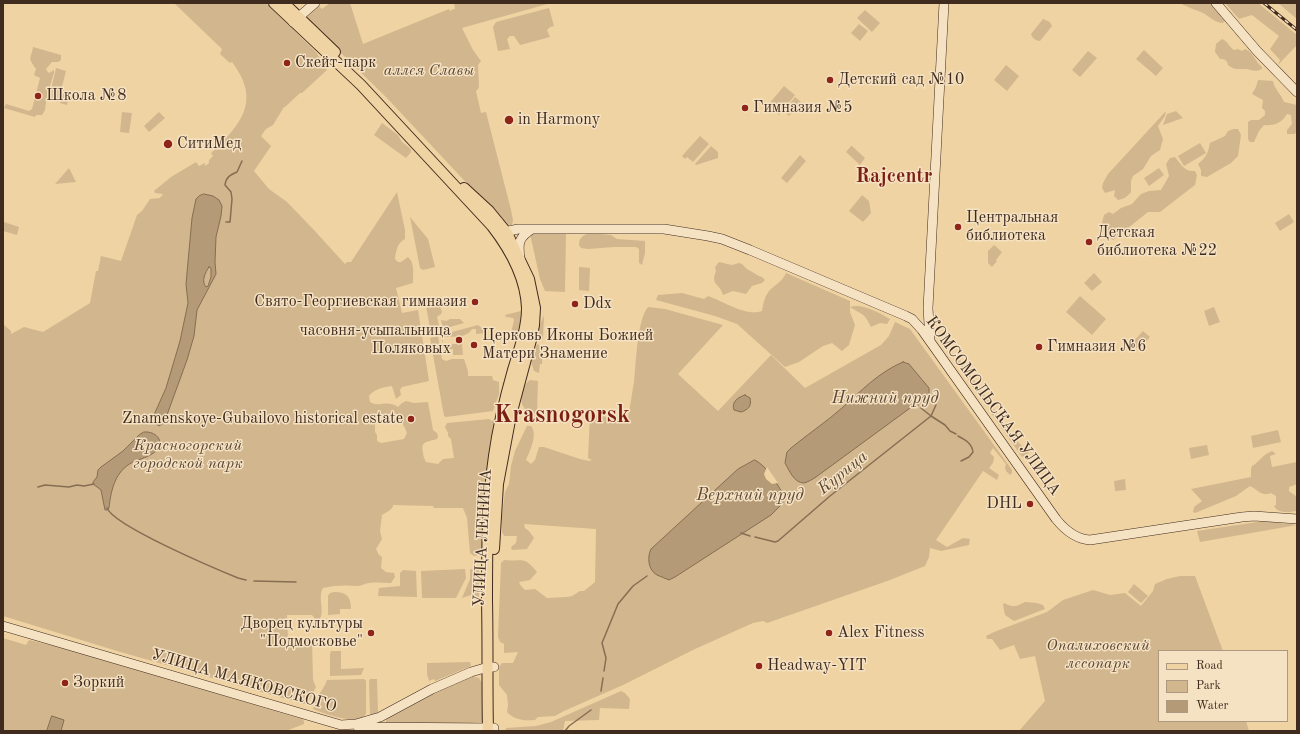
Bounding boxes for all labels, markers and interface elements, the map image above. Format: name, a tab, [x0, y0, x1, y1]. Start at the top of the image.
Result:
place label: Скейт-парк	[295, 53, 376, 73]
marker: Скейт-парк	[282, 58, 292, 68]
park label: аллея Славы	[384, 61, 474, 81]
place label: Детский сад №10	[838, 70, 964, 90]
marker: Детский сад №10	[825, 75, 835, 85]
place label: Школа №8	[46, 86, 126, 106]
marker: Школа №8	[33, 91, 43, 101]
place label: Гимназия №5	[753, 98, 853, 118]
marker: Гимназия №5	[740, 103, 750, 113]
place label: in Harmony	[518, 110, 600, 130]
marker: in Harmony	[503, 114, 515, 126]
place label: СитиМед	[177, 134, 241, 154]
marker: СитиМед	[162, 138, 174, 150]
district label: Rajcentr	[855, 165, 933, 189]
place label: Центральная библиотека	[966, 208, 1058, 246]
marker: Центральная библиотека	[953, 222, 963, 232]
place label: Детская библиотека №22	[1097, 223, 1217, 261]
marker: Детская библиотека №22	[1084, 237, 1094, 247]
place label: Свято-Георгиевская гимназия	[254, 292, 467, 312]
place label: Ddx	[583, 294, 612, 314]
marker: Свято-Георгиевская гимназия	[470, 297, 480, 307]
marker: Ddx	[570, 299, 580, 309]
street label: КОМСОМОЛЬСКАЯ УЛИЦА	[921, 312, 1065, 500]
place label: часовня-усыпальница Поляковых	[300, 321, 451, 359]
place label: Церковь Иконы Божией Матери Знамение	[482, 326, 653, 364]
marker: часовня-усыпальница Поляковых	[454, 335, 464, 345]
place label: Гимназия №6	[1047, 337, 1147, 357]
marker: Церковь Иконы Божией Матери Знамение	[469, 340, 479, 350]
marker: Гимназия №6	[1034, 342, 1044, 352]
water label: Нижний пруд	[831, 389, 939, 409]
district label: Krasnogorsk	[494, 402, 630, 430]
place label: Znamenskoye-Gubailovo historical estate	[122, 409, 403, 429]
marker: Znamenskoye-Gubailovo historical estate	[406, 414, 416, 424]
park label: Красногорский городской парк	[133, 436, 243, 474]
water label: Курица	[814, 447, 872, 499]
street label: УЛИЦА ЛЕНИНА	[470, 468, 496, 608]
water label: Верхний пруд	[696, 486, 804, 506]
place label: DHL	[986, 494, 1022, 514]
marker: DHL	[1025, 499, 1035, 509]
place label: Дворец культуры "Подмосковье"	[241, 614, 363, 652]
place label: Alex Fitness	[837, 623, 924, 643]
marker: Дворец культуры "Подмосковье"	[366, 628, 376, 638]
marker: Alex Fitness	[824, 628, 834, 638]
park label: Опалиховский лесопарк	[1046, 636, 1150, 674]
street label: УЛИЦА МАЯКОВСКОГО	[149, 645, 339, 717]
legend	[1158, 650, 1288, 722]
place label: Headway-YIT	[767, 656, 867, 676]
text: Road	[1196, 660, 1223, 672]
marker: Headway-YIT	[754, 661, 764, 671]
place label: Зоркий	[73, 673, 124, 693]
marker: Зоркий	[60, 678, 70, 688]
text: Park	[1196, 680, 1221, 692]
text: Water	[1196, 700, 1228, 712]

